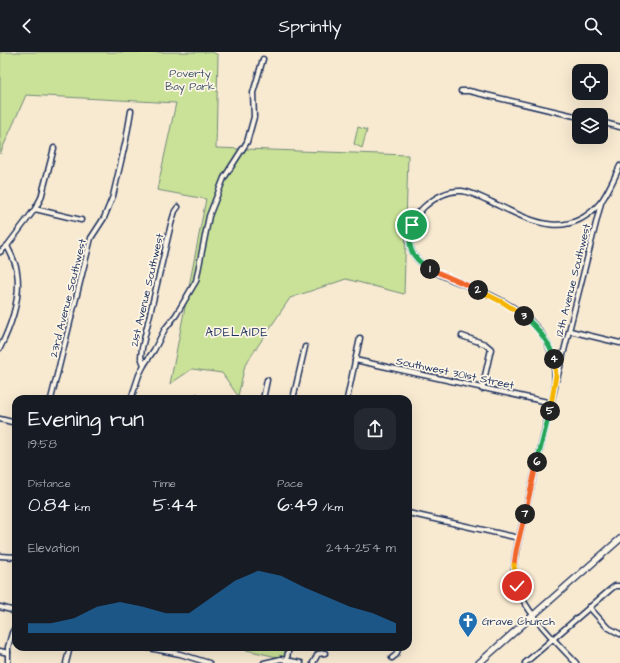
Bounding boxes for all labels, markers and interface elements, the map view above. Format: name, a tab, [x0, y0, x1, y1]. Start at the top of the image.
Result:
text: Sprintly	[278, 14, 342, 39]
icon: back	[16, 15, 38, 37]
icon: search	[582, 15, 604, 37]
map controls	[572, 64, 608, 144]
button: locate	[572, 64, 608, 100]
park label: Poverty Bay Park	[165, 66, 215, 95]
button: layers	[572, 108, 608, 144]
pin	[395, 208, 429, 242]
icon: arrive	[401, 214, 423, 236]
street label: 12th Avenue Southwest	[552, 222, 594, 338]
street label: 21st Avenue Southwest	[127, 231, 167, 348]
street label: 23rd Avenue Southwest	[46, 237, 90, 359]
pin: 1	[420, 259, 440, 279]
text: 1	[429, 261, 431, 276]
pin: 2	[468, 280, 488, 300]
text: 2	[475, 282, 481, 297]
pin: 3	[514, 306, 534, 326]
text: 3	[521, 308, 527, 323]
district label: ADELAIDE	[205, 324, 269, 341]
pin: 4	[544, 349, 564, 369]
text: 4	[550, 351, 558, 366]
street label: Southwest 301st Street	[395, 353, 516, 393]
pin: 5	[540, 401, 560, 421]
text: 5	[546, 403, 554, 418]
text: Evening run	[28, 404, 144, 435]
button: share	[354, 408, 396, 450]
text: 19:58	[28, 435, 57, 453]
pin: 6	[527, 452, 547, 472]
text: 6	[534, 454, 540, 469]
text: Distance	[28, 476, 71, 491]
text: Time	[153, 476, 176, 491]
text: Pace	[277, 476, 303, 491]
text: 0.84	[28, 491, 70, 519]
text: 5:44	[153, 491, 197, 519]
text: 6:49	[277, 491, 318, 519]
text: km	[70, 500, 90, 515]
text: /km	[318, 500, 343, 515]
pin: 7	[515, 504, 535, 524]
text: 7	[522, 506, 528, 521]
text: Elevation	[28, 539, 79, 557]
text: 244–254 m	[326, 539, 396, 557]
pin	[500, 569, 534, 603]
icon: check	[506, 575, 528, 597]
church icon: Grave Church	[457, 610, 479, 638]
place label: Grave Church	[482, 614, 555, 629]

